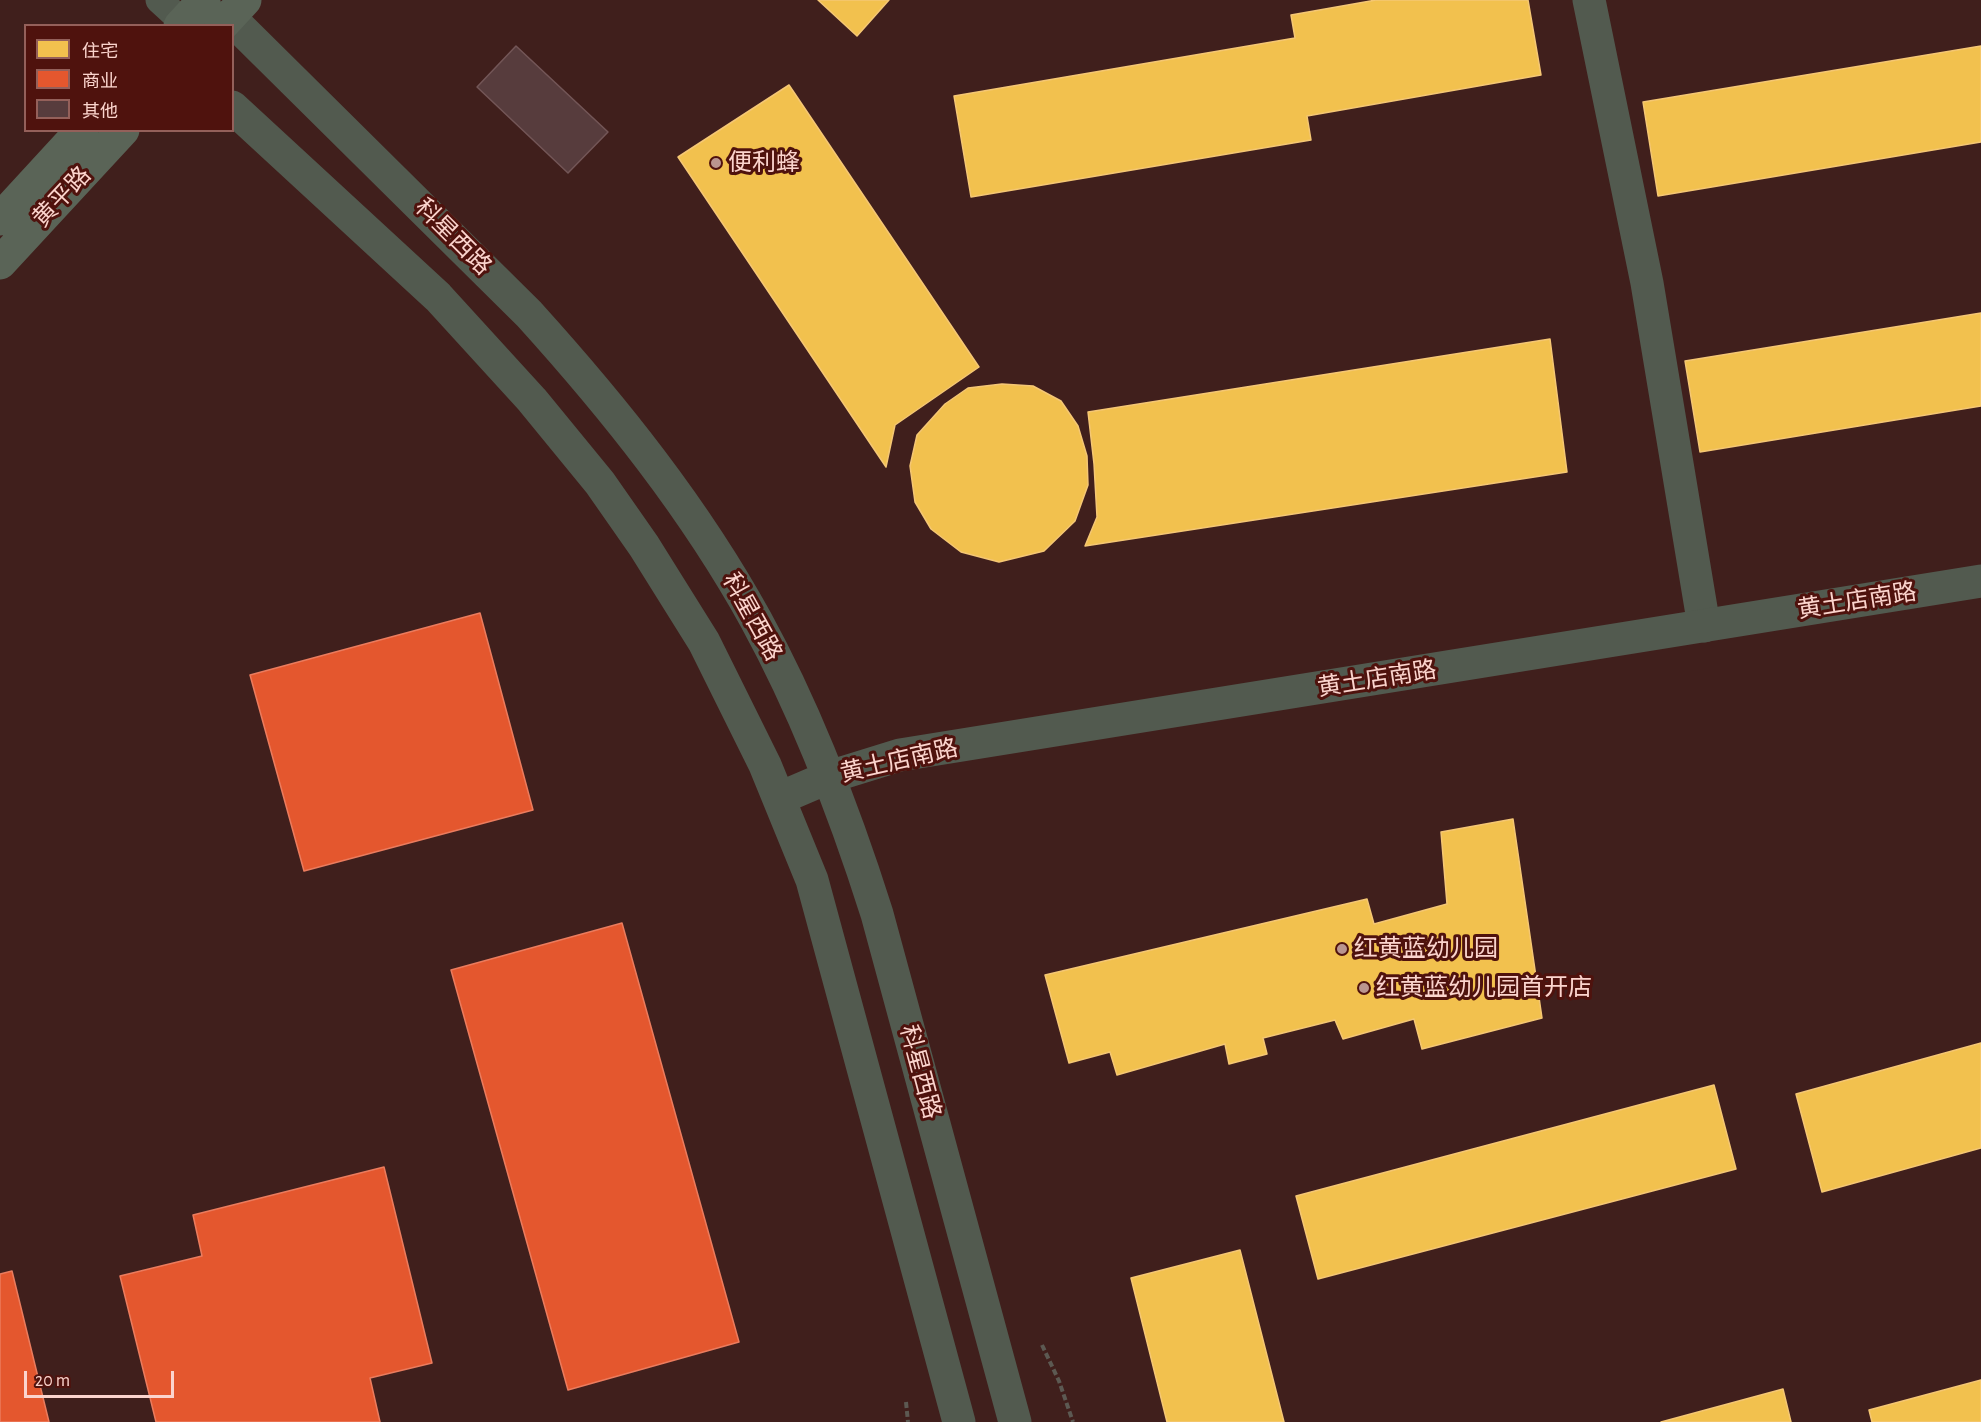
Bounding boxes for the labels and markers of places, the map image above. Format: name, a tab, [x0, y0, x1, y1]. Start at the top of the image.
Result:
place label: 便利蜂	[728, 149, 800, 177]
marker: 便利蜂	[709, 156, 723, 170]
place label: 红黄蓝幼儿园	[1354, 935, 1498, 963]
marker: 红黄蓝幼儿园	[1335, 942, 1349, 956]
place label: 红黄蓝幼儿园首开店	[1376, 974, 1592, 1002]
marker: 红黄蓝幼儿园首开店	[1357, 981, 1371, 995]

